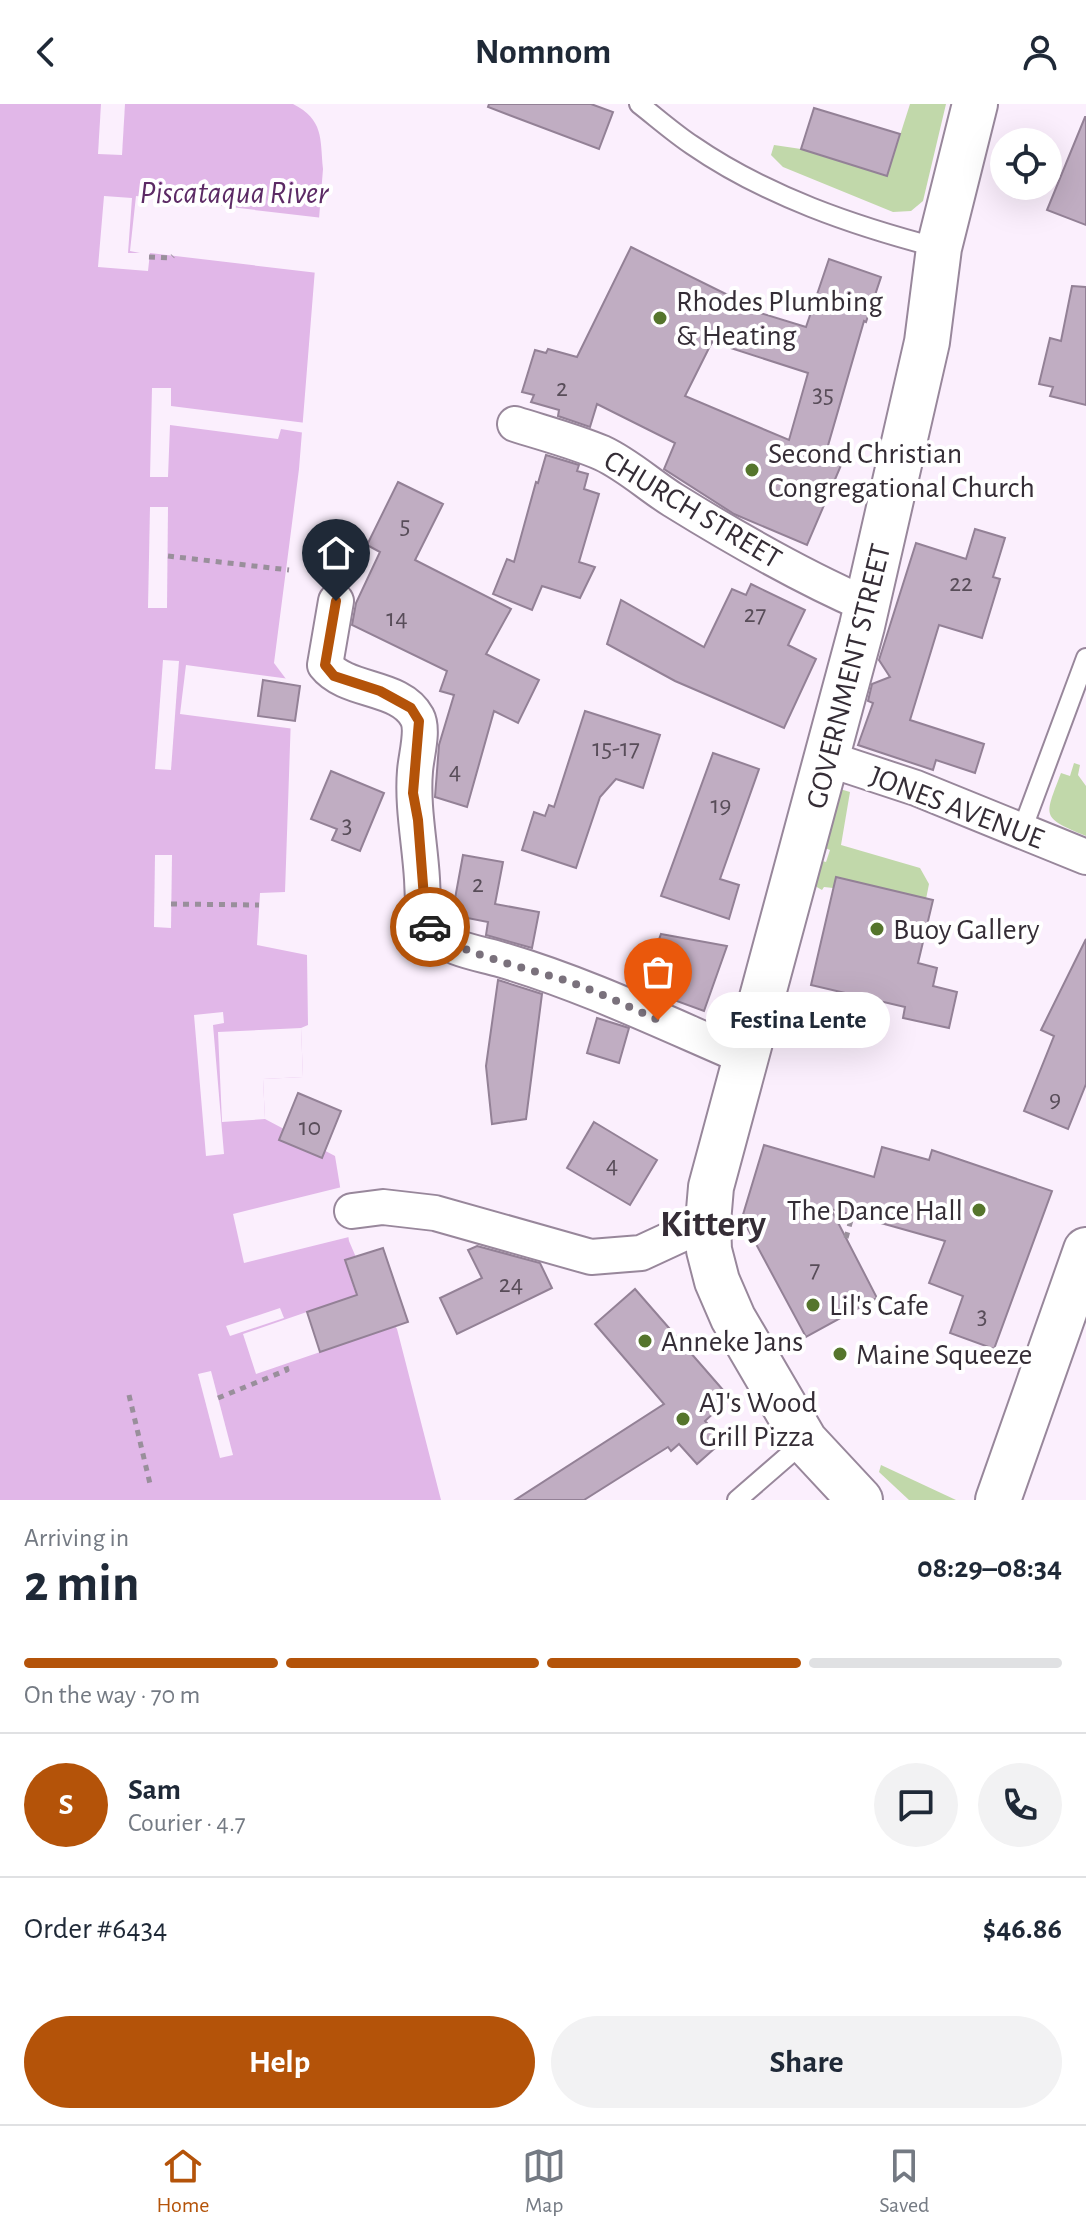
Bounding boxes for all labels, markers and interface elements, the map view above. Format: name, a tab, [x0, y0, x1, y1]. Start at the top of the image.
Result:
icon: back	[24, 30, 68, 74]
icon: person	[1018, 30, 1062, 74]
text: Nomnom	[475, 34, 611, 70]
map controls	[990, 128, 1062, 200]
button: locate	[990, 128, 1062, 200]
water label: Piscataqua River	[140, 177, 330, 209]
place label: Rhodes Plumbing & Heating	[676, 287, 883, 351]
marker: Rhodes Plumbing & Heating	[651, 309, 669, 327]
house number: 2	[556, 375, 568, 401]
house number: 35	[812, 381, 834, 407]
place label: Second Christian Congregational Church	[768, 439, 1035, 503]
street label: CHURCH STREET	[599, 445, 787, 575]
marker: Second Christian Congregational Church	[743, 461, 761, 479]
house number: 5	[400, 512, 410, 538]
pin	[302, 519, 370, 601]
icon: home	[314, 531, 358, 575]
street label: GOVERNMENT STREET	[802, 541, 896, 812]
house number: 22	[949, 570, 973, 596]
house number: 27	[744, 601, 766, 627]
house number: 14	[386, 605, 408, 631]
house number: 15-17	[592, 735, 640, 761]
house number: 4	[449, 758, 461, 784]
street label: JONES AVENUE	[866, 761, 1048, 855]
house number: 19	[710, 792, 732, 818]
house number: 3	[342, 812, 352, 838]
house number: 2	[472, 871, 484, 897]
courier	[390, 887, 470, 967]
icon: car	[408, 905, 452, 949]
place label: Buoy Gallery	[893, 915, 1040, 945]
marker: Buoy Gallery	[868, 920, 886, 938]
pin	[624, 938, 692, 1020]
icon: bag	[636, 950, 680, 994]
callout: Festina Lente	[706, 992, 890, 1048]
text: Festina Lente	[729, 1007, 867, 1033]
house number: 9	[1049, 1086, 1061, 1112]
house number: 10	[299, 1114, 321, 1140]
house number: 4	[606, 1152, 618, 1178]
place label: The Dance Hall	[787, 1196, 963, 1226]
marker: The Dance Hall	[970, 1201, 988, 1219]
district label: Kittery	[660, 1206, 766, 1244]
house number: 7	[810, 1256, 821, 1282]
house number: 24	[499, 1271, 523, 1297]
place label: Lil's Cafe	[829, 1291, 929, 1321]
marker: Lil's Cafe	[804, 1296, 822, 1314]
house number: 3	[977, 1303, 987, 1329]
place label: Anneke Jans	[661, 1327, 803, 1357]
marker: Anneke Jans	[636, 1332, 654, 1350]
place label: Maine Squeeze	[856, 1340, 1032, 1370]
marker: Maine Squeeze	[831, 1345, 849, 1363]
place label: AJ's Wood Grill Pizza	[699, 1388, 817, 1452]
marker: AJ's Wood Grill Pizza	[674, 1410, 692, 1428]
text: Arriving in	[24, 1525, 129, 1551]
text: 08:29–08:34	[917, 1553, 1062, 1583]
text: 2 min	[24, 1558, 139, 1610]
text: On the way · 70 m	[24, 1682, 200, 1708]
button: chat	[874, 1763, 958, 1847]
button: phone	[978, 1763, 1062, 1847]
text: Sam	[128, 1775, 181, 1805]
text: S	[59, 1790, 73, 1820]
text: Courier · 4.7	[128, 1810, 246, 1836]
text: Order #6434	[24, 1914, 168, 1944]
text: $46.86	[983, 1914, 1062, 1944]
button: Help	[24, 2016, 535, 2108]
button: Share	[551, 2016, 1062, 2108]
tab: Home	[156, 2144, 209, 2218]
tab: Map	[522, 2144, 566, 2218]
tab: Saved	[879, 2144, 930, 2218]

